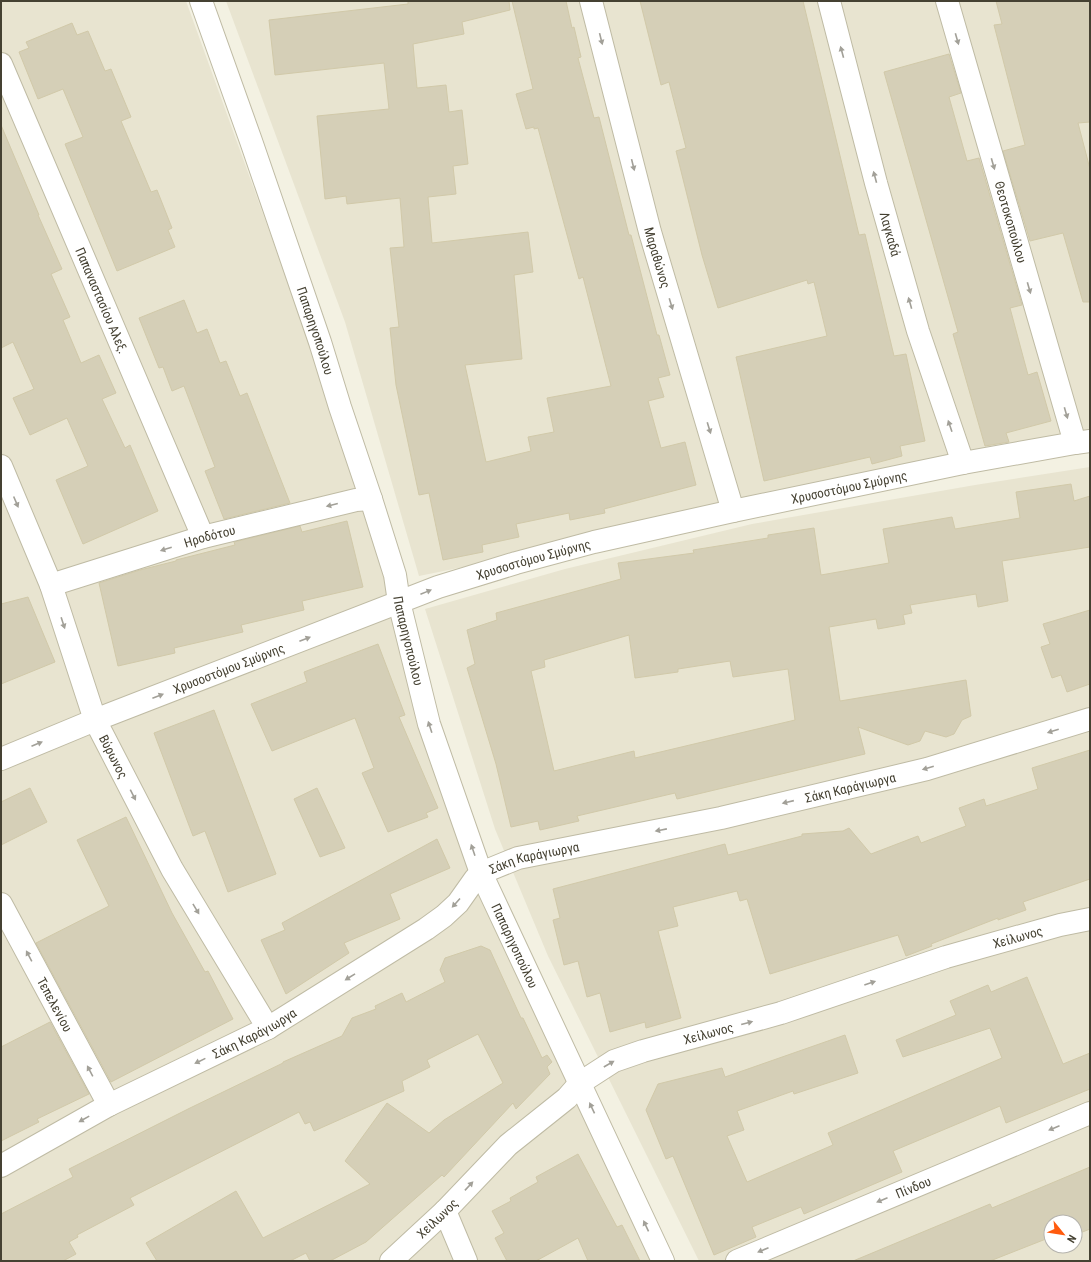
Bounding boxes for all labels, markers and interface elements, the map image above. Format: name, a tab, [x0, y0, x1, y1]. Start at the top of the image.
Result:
one-way arrow	[955, 32, 961, 45]
one-way arrow	[598, 33, 604, 45]
one-way arrow	[839, 45, 845, 57]
one-way arrow	[990, 158, 996, 170]
one-way arrow	[630, 159, 636, 171]
one-way arrow	[872, 171, 878, 183]
street label: Θεοτοκοπούλου	[992, 179, 1030, 264]
street label: Λαγκαδά	[877, 210, 904, 258]
street label: Μαραθώνος	[642, 225, 674, 290]
street label: Παπαναστασίου Αλεξ.	[73, 245, 131, 356]
one-way arrow	[1026, 283, 1032, 295]
street label: Παπαρηγοπούλου	[294, 285, 337, 376]
one-way arrow	[907, 296, 913, 308]
one-way arrow	[668, 298, 674, 310]
one-way arrow	[1063, 407, 1069, 419]
one-way arrow	[947, 420, 953, 432]
one-way arrow	[706, 422, 712, 434]
street label: Χρυσοστόμου Σμύρνης	[790, 467, 908, 506]
one-way arrow	[13, 496, 19, 507]
one-way arrow	[326, 503, 339, 509]
street label: Ηροδότου	[182, 522, 237, 550]
street label: Χρυσοστόμου Σμύρνης	[474, 536, 592, 582]
one-way arrow	[160, 546, 172, 552]
one-way arrow	[421, 588, 433, 594]
street label: Παπαρηγοπούλου	[391, 595, 427, 687]
one-way arrow	[60, 617, 66, 629]
one-way arrow	[299, 635, 311, 641]
street label: Χρυσοστόμου Σμύρνης	[171, 640, 286, 697]
one-way arrow	[152, 692, 164, 698]
one-way arrow	[427, 721, 433, 733]
one-way arrow	[1046, 728, 1058, 734]
street label: Βύρωνος	[96, 732, 131, 781]
one-way arrow	[31, 741, 43, 748]
one-way arrow	[922, 766, 935, 772]
street label: Σάκη Καράγιωργα	[803, 769, 898, 805]
one-way arrow	[130, 789, 137, 800]
one-way arrow	[782, 799, 794, 805]
one-way arrow	[655, 827, 667, 833]
street label: Σάκη Καράγιωργα	[487, 839, 581, 876]
one-way arrow	[470, 844, 476, 856]
one-way arrow	[452, 898, 461, 908]
street label: Παπαρηγοπούλου	[489, 901, 541, 990]
one-way arrow	[192, 903, 199, 915]
street label: Χείλωνος	[991, 923, 1044, 951]
one-way arrow	[26, 951, 32, 962]
one-way arrow	[345, 973, 355, 981]
street label: Τεπελενίου	[34, 975, 76, 1034]
one-way arrow	[865, 980, 877, 986]
street label: Σάκη Καράγιωργα	[210, 1005, 299, 1061]
street label: Χείλωνος	[682, 1019, 735, 1047]
one-way arrow	[740, 1019, 753, 1025]
one-way arrow	[194, 1058, 206, 1064]
one-way arrow	[603, 1061, 615, 1067]
one-way arrow	[87, 1065, 94, 1077]
one-way arrow	[589, 1102, 595, 1113]
one-way arrow	[78, 1116, 90, 1123]
one-way arrow	[1048, 1125, 1060, 1132]
street label: Πίνδου	[893, 1173, 933, 1201]
one-way arrow	[464, 1181, 473, 1190]
street label: Χείλωνος	[413, 1195, 461, 1241]
one-way arrow	[877, 1197, 888, 1203]
north arrow	[1043, 1214, 1083, 1254]
one-way arrow	[643, 1219, 649, 1231]
text: N	[1064, 1233, 1079, 1245]
one-way arrow	[756, 1248, 768, 1254]

